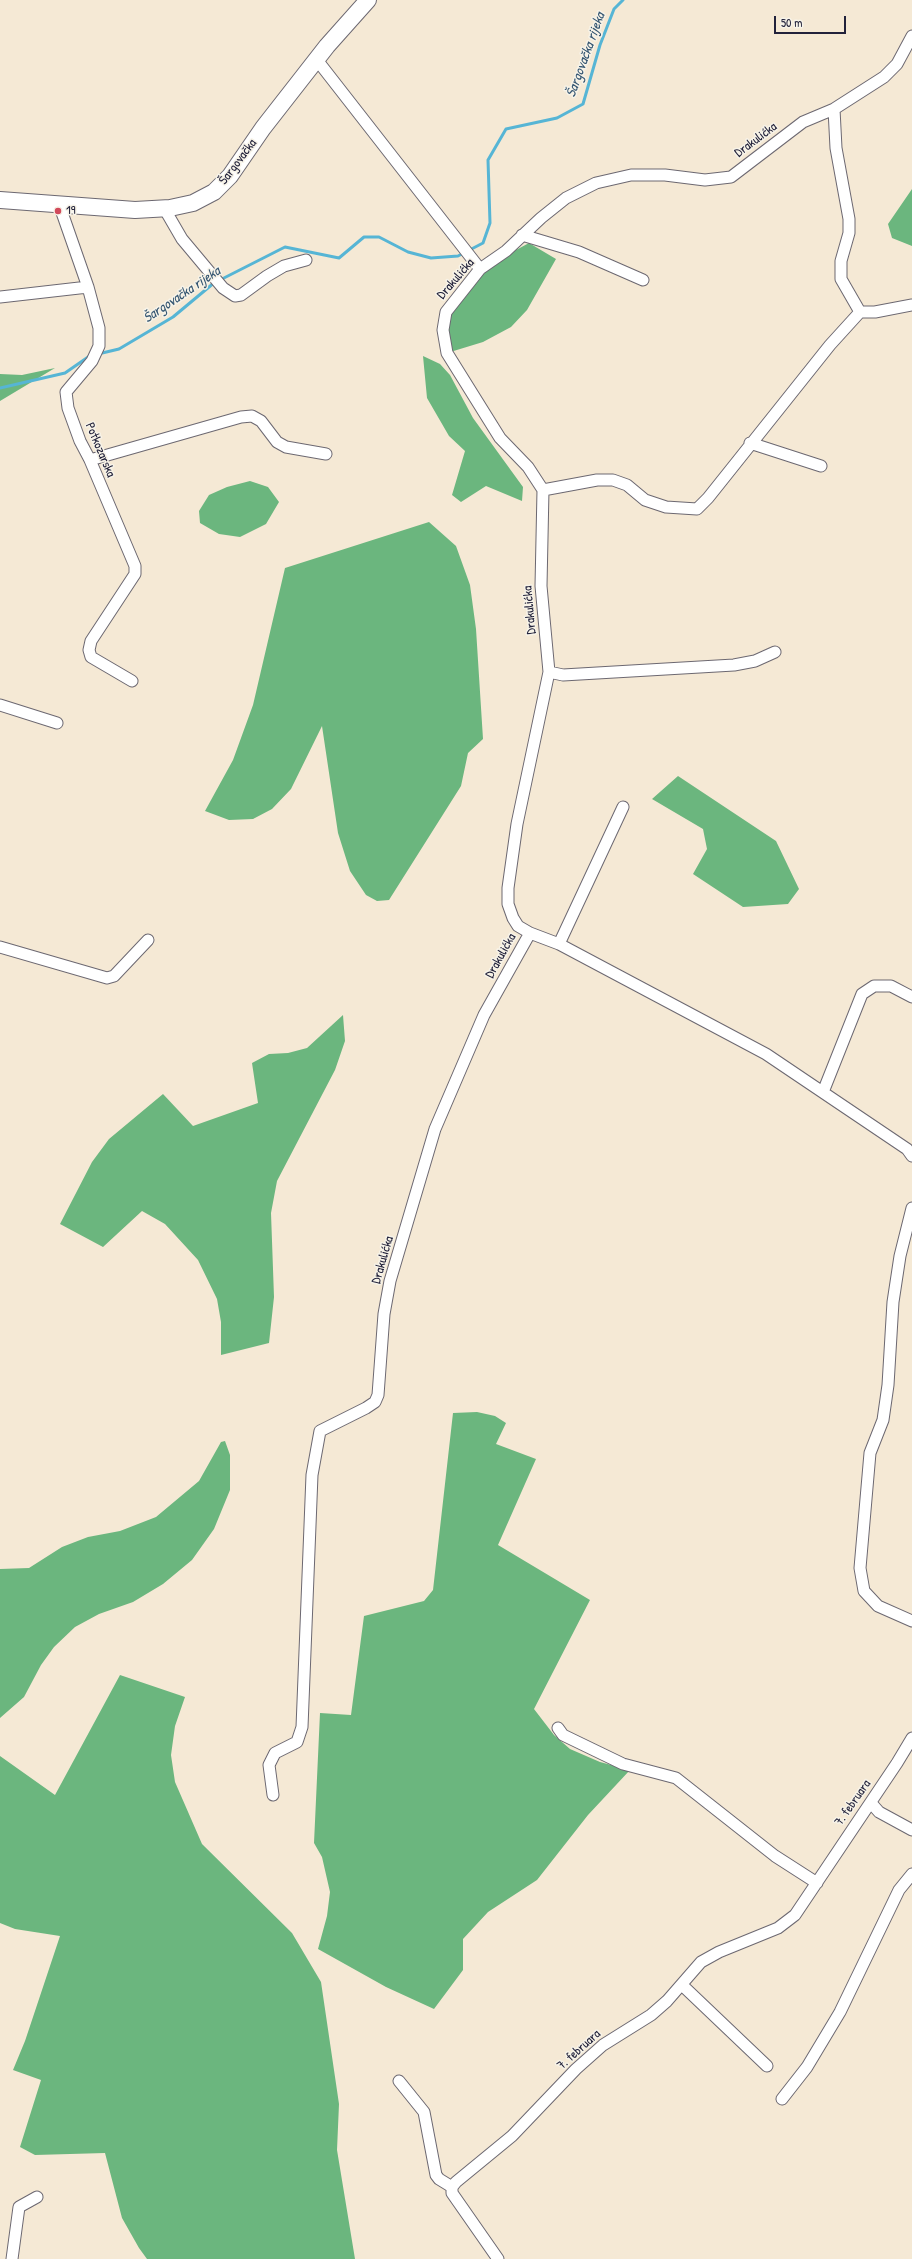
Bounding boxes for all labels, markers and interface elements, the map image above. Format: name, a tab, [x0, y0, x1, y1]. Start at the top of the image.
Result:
scale bar	[776, 8, 848, 34]
water label: Šargovačka rijeka	[563, 10, 609, 100]
text: 50 m	[781, 14, 802, 31]
street label: Drakulićka	[732, 119, 780, 161]
street label: Šargovačka	[216, 136, 260, 188]
place label: 19	[66, 203, 75, 219]
marker: 19	[53, 206, 63, 216]
street label: Drakulićka	[434, 255, 478, 303]
water label: Šargovačka rijeka	[140, 263, 224, 327]
street label: Potkozarska	[82, 420, 118, 480]
street label: Drakulićka	[520, 585, 540, 635]
street label: Drakulićka	[482, 931, 520, 981]
street label: Drakulićka	[369, 1234, 397, 1286]
street label: 7. februara	[831, 1777, 875, 1829]
street label: 7. februara	[554, 2027, 604, 2073]

